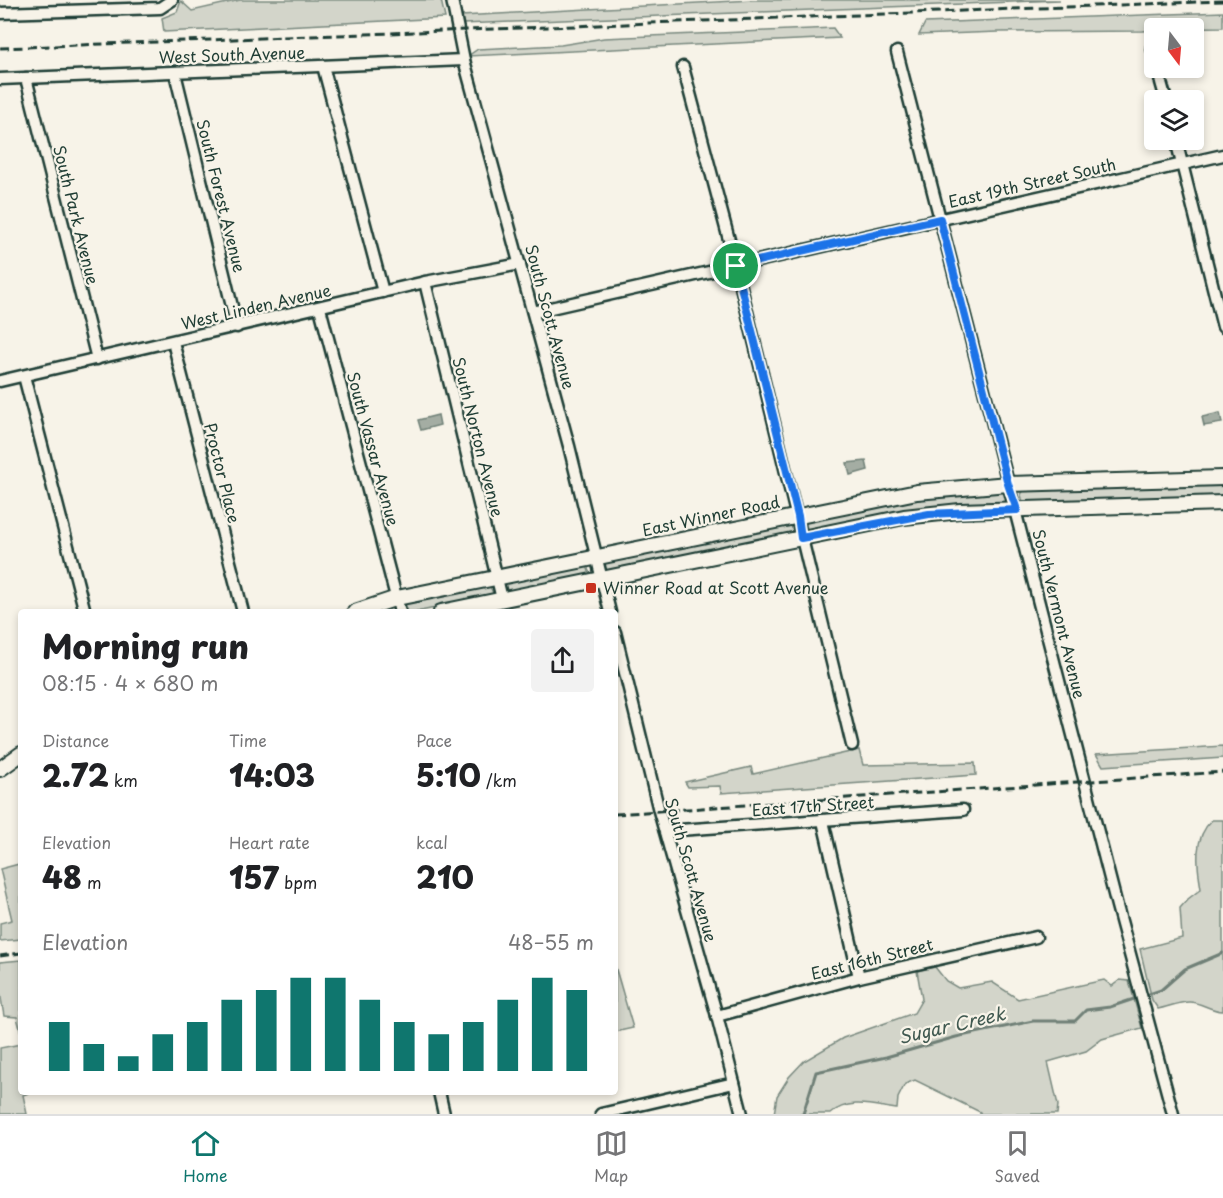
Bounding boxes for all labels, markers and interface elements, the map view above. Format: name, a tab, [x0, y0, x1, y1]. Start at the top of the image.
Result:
north arrow	[1144, 18, 1204, 78]
map controls	[1144, 18, 1204, 150]
street label: West South Avenue	[158, 39, 306, 69]
button: layers	[1144, 90, 1204, 150]
street label: South Forest Avenue	[191, 117, 253, 275]
street label: South Park Avenue	[48, 143, 106, 287]
street label: East 19th Street South	[946, 151, 1118, 213]
pin	[710, 240, 761, 291]
street label: South Scott Avenue	[520, 242, 582, 392]
icon: arrive	[719, 249, 752, 282]
street label: West Linden Avenue	[178, 277, 333, 335]
street label: South Norton Avenue	[448, 354, 510, 519]
street label: South Vassar Avenue	[342, 369, 406, 529]
street label: Proctor Place	[199, 420, 247, 526]
street label: East Winner Road	[640, 489, 782, 541]
street label: South Vermont Avenue	[1027, 527, 1093, 701]
place label: Winner Road at Scott Avenue	[603, 575, 829, 599]
marker: Winner Road at Scott Avenue	[584, 581, 598, 595]
text: Morning run	[42, 620, 249, 670]
button: share	[531, 629, 594, 692]
text: 08:15 · 4 × 680 m	[42, 668, 218, 698]
text: Distance	[42, 728, 109, 752]
text: Time	[229, 728, 267, 752]
text: Pace	[416, 728, 452, 752]
text: 2.72	[42, 752, 109, 797]
text: 14:03	[229, 752, 315, 797]
text: 5:10	[416, 752, 481, 797]
text: km	[109, 768, 138, 792]
text: /km	[481, 768, 517, 792]
street label: East 17th Street	[751, 789, 875, 821]
street label: South Scott Avenue	[660, 795, 724, 945]
text: Elevation	[42, 830, 111, 854]
text: Heart rate	[229, 830, 310, 854]
text: kcal	[416, 830, 448, 854]
text: 48	[42, 854, 82, 899]
text: 157	[229, 854, 279, 899]
text: 210	[416, 854, 474, 899]
text: m	[82, 870, 101, 894]
text: bpm	[279, 870, 317, 894]
text: Elevation	[42, 927, 128, 957]
text: 48–55 m	[508, 927, 594, 957]
street label: East 16th Street	[808, 931, 936, 985]
water label: Sugar Creek	[896, 999, 1009, 1050]
tab: Home	[183, 1127, 228, 1187]
tab: Map	[594, 1127, 628, 1187]
tab: Saved	[994, 1127, 1040, 1187]

